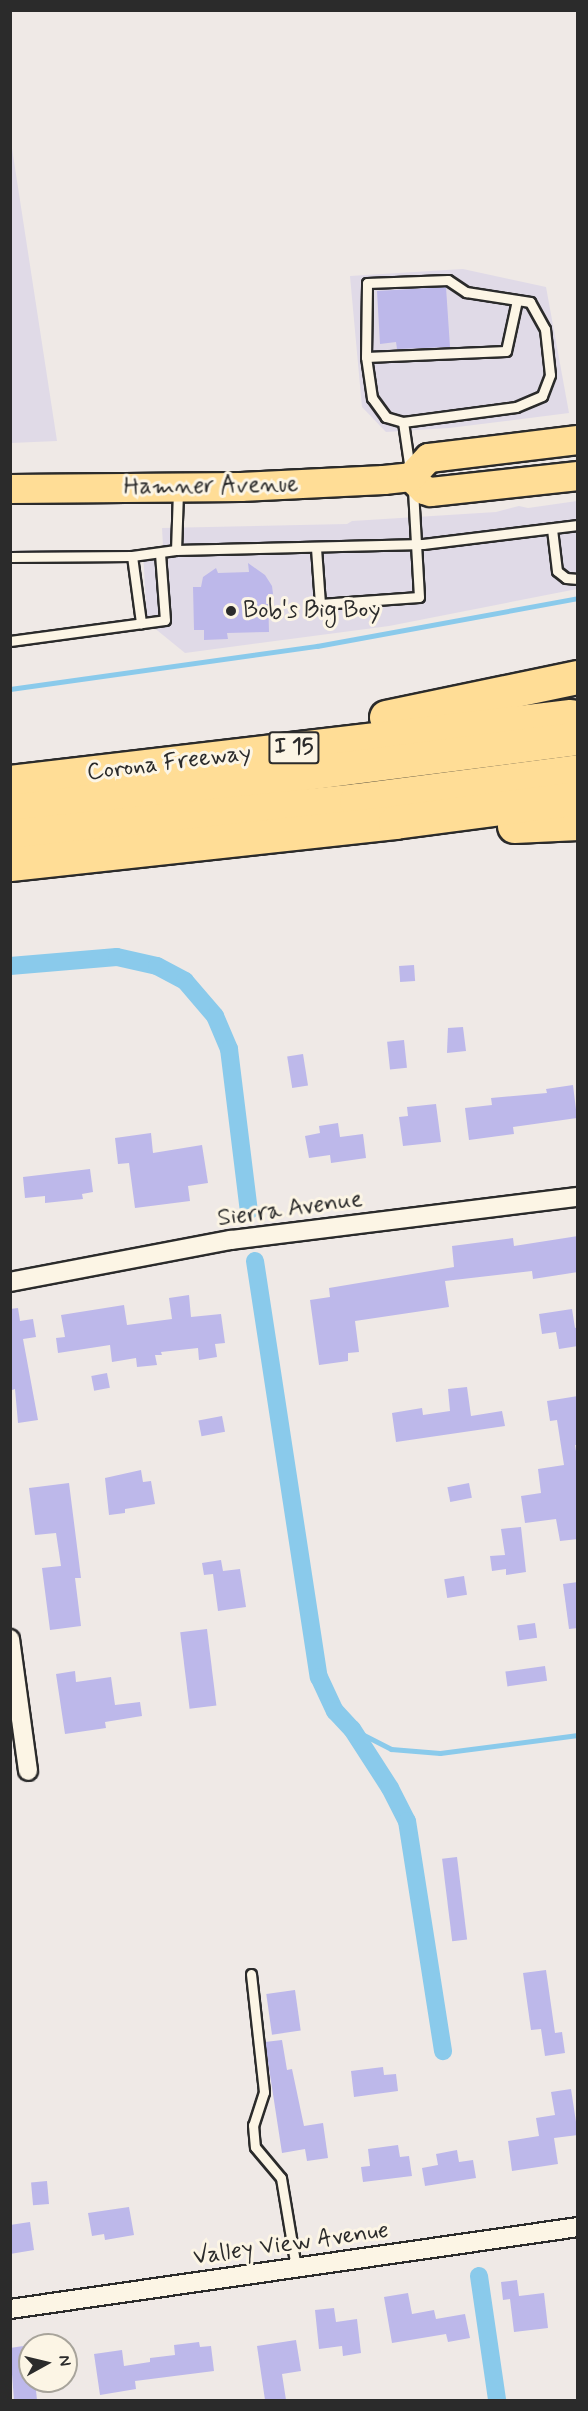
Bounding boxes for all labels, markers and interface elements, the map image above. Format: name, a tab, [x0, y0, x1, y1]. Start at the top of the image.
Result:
street label: Hamner Avenue	[125, 470, 297, 502]
place label: Bob's Big Boy	[243, 597, 380, 625]
marker: Bob's Big Boy	[224, 604, 238, 618]
road number: I 15	[267, 729, 321, 767]
street label: Corona Freeway	[85, 739, 253, 787]
street label: Sierra Avenue	[216, 1185, 364, 1233]
street label: Valley View Avenue	[192, 2216, 390, 2272]
north arrow	[18, 2333, 78, 2393]
text: N	[53, 2354, 75, 2367]

